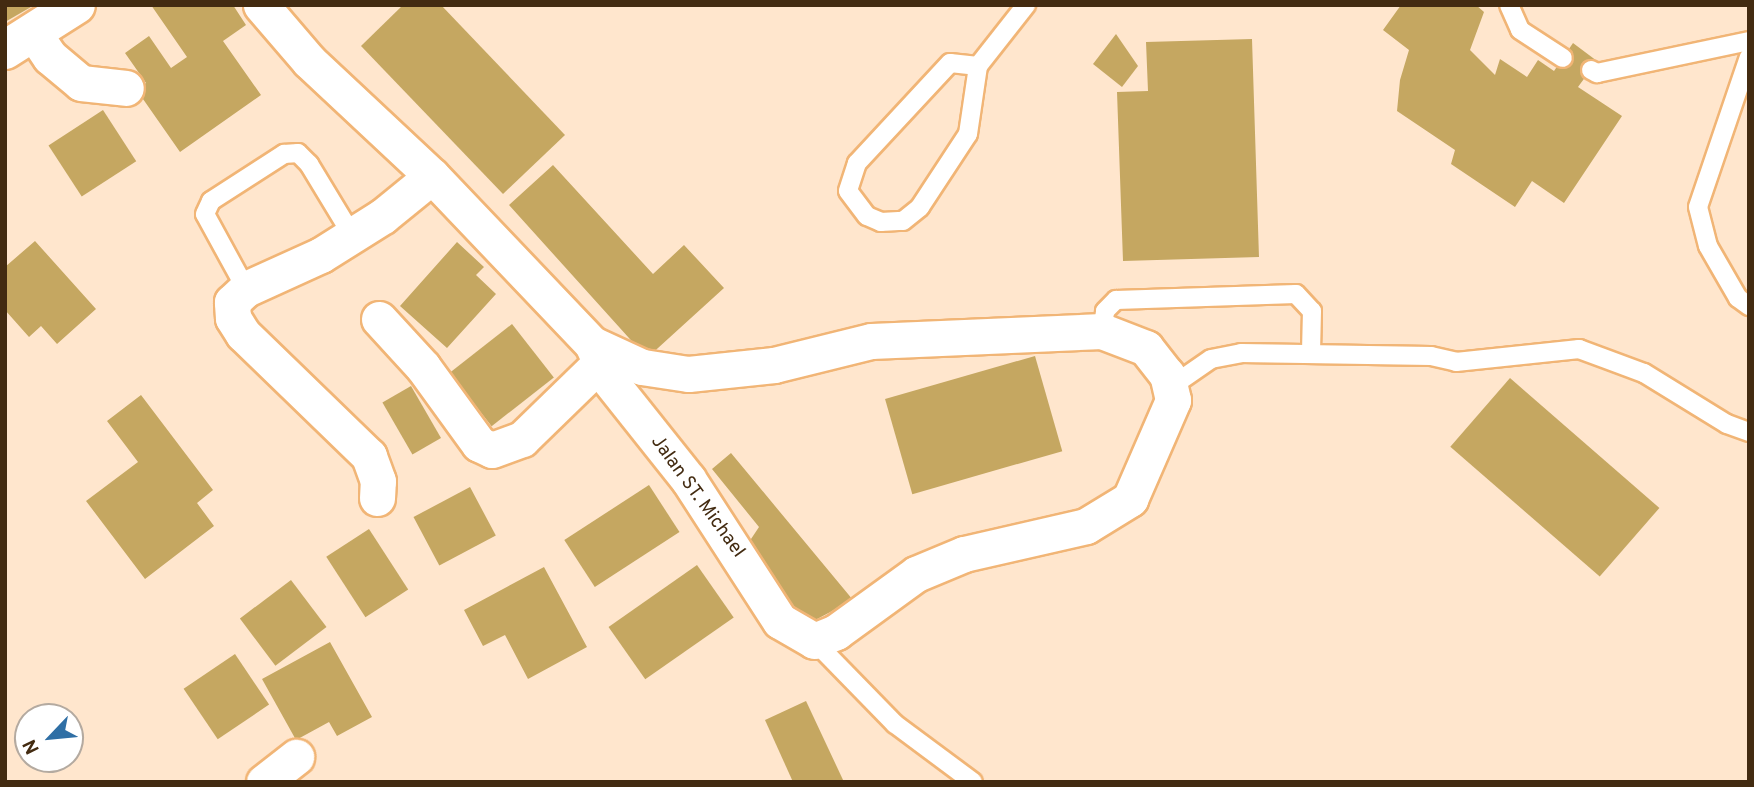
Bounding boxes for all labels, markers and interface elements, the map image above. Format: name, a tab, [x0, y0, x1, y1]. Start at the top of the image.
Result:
street label: Jalan ST. Michael	[645, 431, 749, 563]
north arrow	[14, 703, 84, 773]
text: N	[18, 735, 46, 758]

